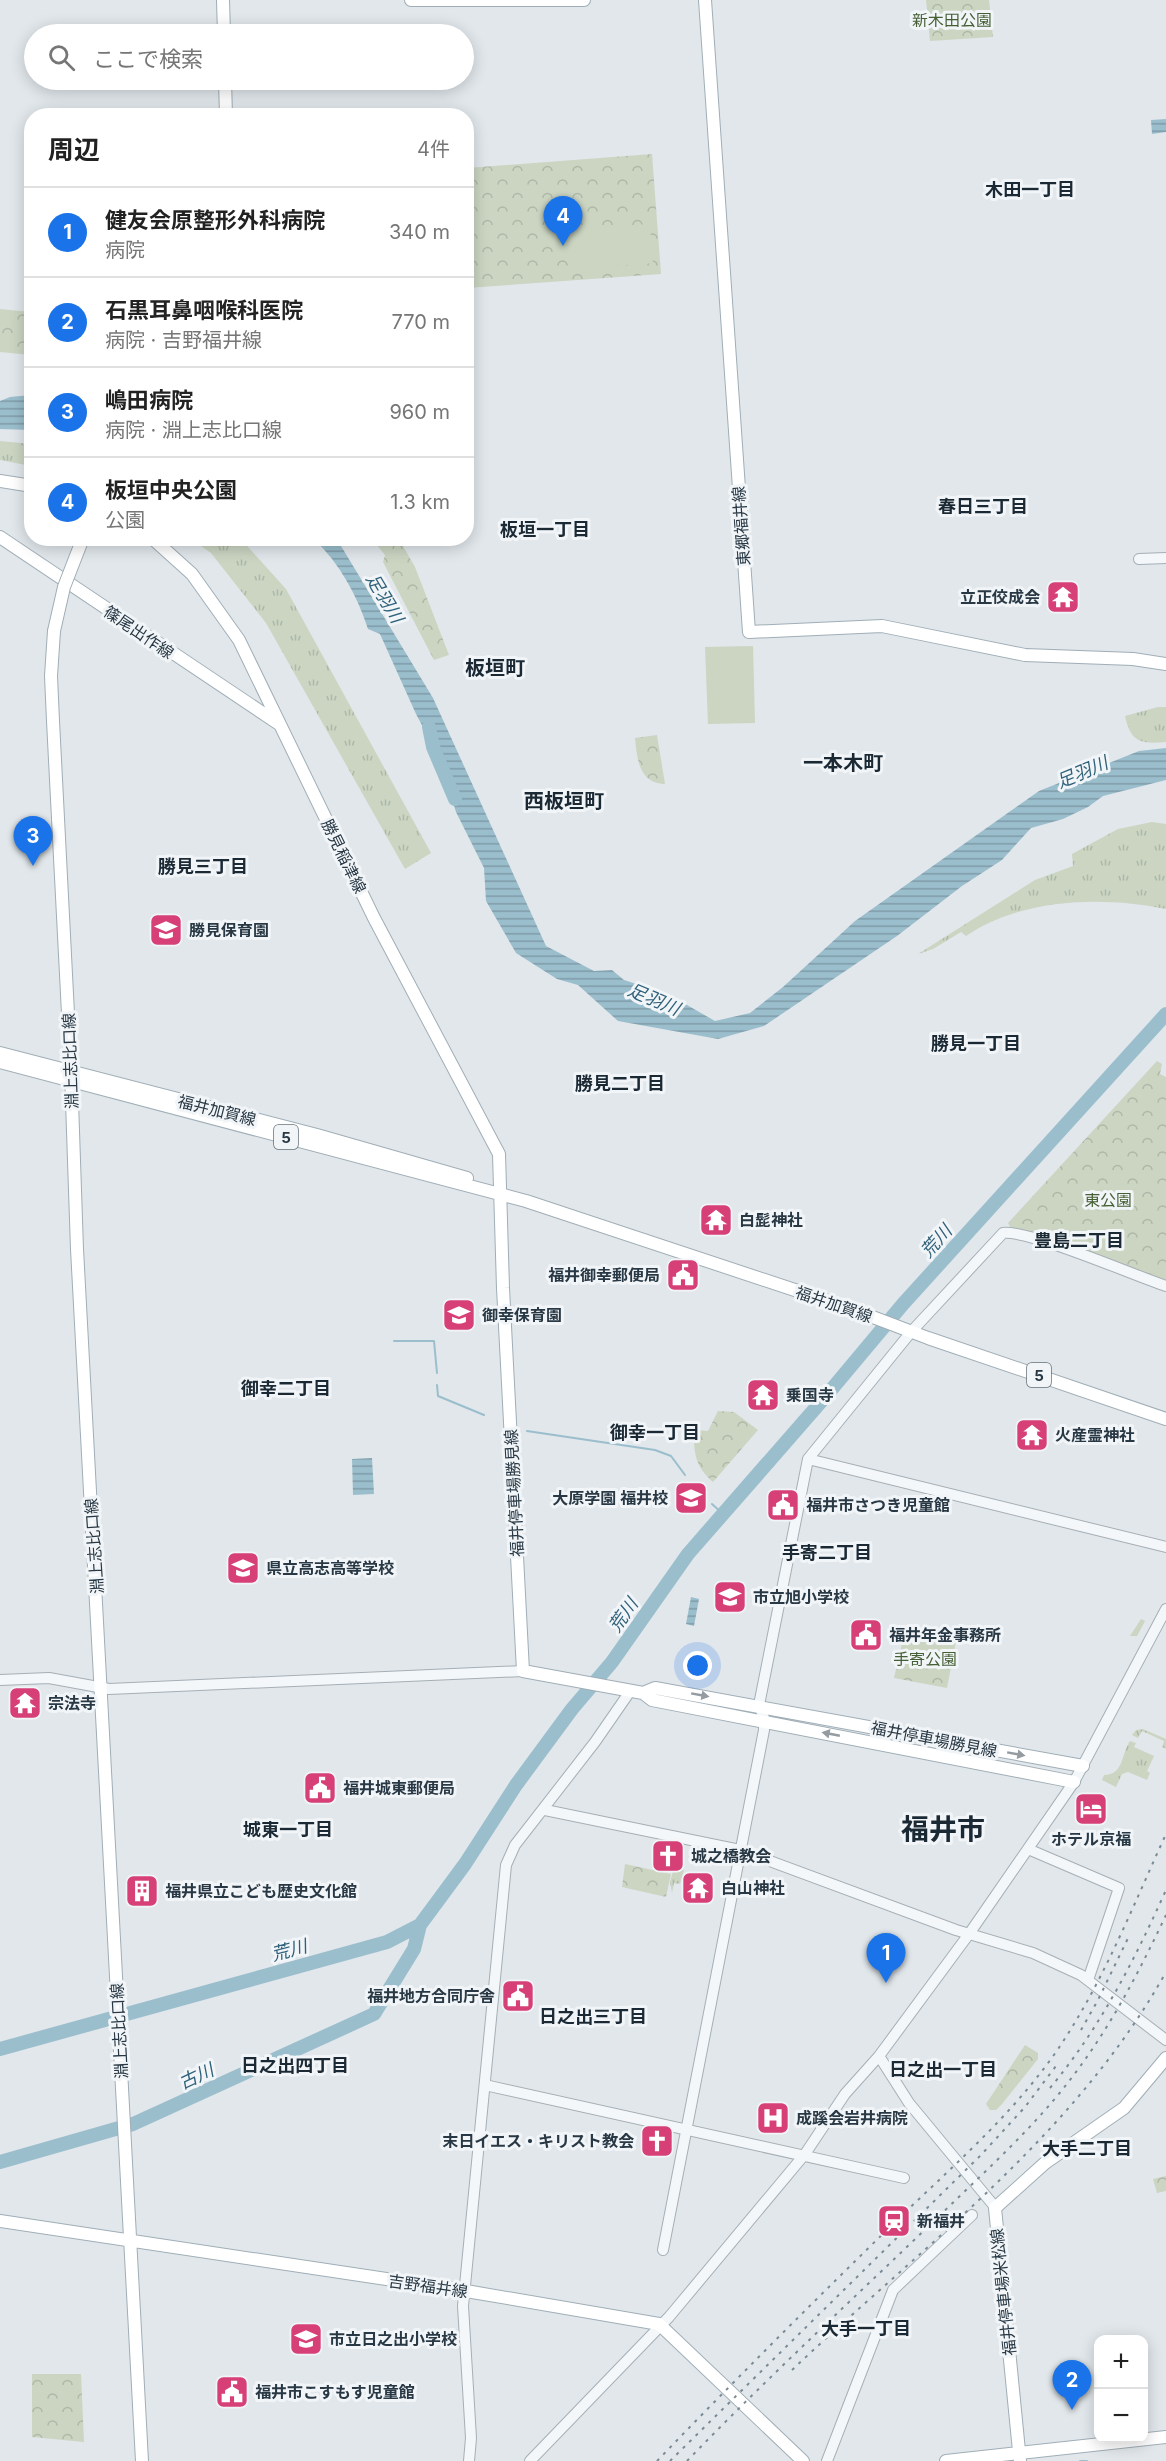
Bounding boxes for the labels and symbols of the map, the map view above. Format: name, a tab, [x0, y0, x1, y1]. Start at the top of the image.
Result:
park label: 新木田公園	[912, 10, 992, 30]
district label: 木田一丁目	[985, 179, 1075, 200]
pin: 4	[544, 196, 582, 246]
street label: 東郷福井線	[728, 485, 754, 567]
district label: 春日三丁目	[938, 496, 1028, 517]
district label: 板垣一丁目	[500, 519, 590, 540]
water label: 足羽川	[362, 569, 409, 628]
temple icon: 立正佼成会	[1045, 579, 1081, 615]
place label: 立正佼成会	[960, 587, 1040, 607]
street label: 篠尾出作線	[100, 601, 178, 663]
district label: 板垣町	[465, 656, 525, 680]
district label: 一本木町	[803, 751, 883, 775]
water label: 足羽川	[1053, 751, 1113, 792]
district label: 西板垣町	[524, 789, 604, 813]
pin: 3	[14, 816, 52, 866]
street label: 勝見稲津線	[317, 816, 371, 896]
district label: 勝見三丁目	[158, 856, 248, 877]
school or university icon: 勝見保育園	[148, 912, 184, 948]
place label: 勝見保育園	[189, 920, 269, 940]
water label: 足羽川	[625, 979, 685, 1020]
street label: 淵上志比口線	[58, 1013, 82, 1109]
district label: 勝見一丁目	[931, 1033, 1021, 1054]
district label: 勝見二丁目	[575, 1073, 665, 1094]
street label: 福井加賀線	[176, 1091, 258, 1129]
road number: 5	[274, 1125, 298, 1149]
park label: 東公園	[1084, 1190, 1132, 1210]
temple icon: 白髭神社	[698, 1202, 734, 1238]
place label: 白髭神社	[739, 1210, 803, 1230]
water label: 荒川	[916, 1219, 957, 1261]
district label: 豊島二丁目	[1034, 1230, 1124, 1251]
public building icon: 福井御幸郵便局	[665, 1257, 701, 1293]
place label: 福井御幸郵便局	[548, 1265, 660, 1285]
street label: 福井加賀線	[793, 1282, 875, 1326]
school or university icon: 御幸保育園	[441, 1297, 477, 1333]
place label: 御幸保育園	[482, 1305, 562, 1325]
road number: 5	[1027, 1363, 1051, 1387]
temple icon: 乗国寺	[745, 1377, 781, 1413]
district label: 御幸二丁目	[240, 1378, 331, 1399]
place label: 乗国寺	[786, 1385, 834, 1405]
temple icon: 火産霊神社	[1014, 1417, 1050, 1453]
district label: 御幸一丁目	[609, 1422, 700, 1443]
place label: 火産霊神社	[1055, 1425, 1135, 1445]
street label: 福井停車場勝見線	[501, 1429, 527, 1557]
school or university icon: 大原学園 福井校	[673, 1480, 709, 1516]
public building icon: 福井市さつき児童館	[765, 1487, 801, 1523]
place label: 大原学園 福井校	[552, 1488, 668, 1508]
place label: 福井市さつき児童館	[806, 1495, 950, 1515]
street label: 淵上志比口線	[81, 1497, 107, 1595]
district label: 手寄二丁目	[782, 1542, 872, 1563]
school or university icon: 県立高志高等学校	[225, 1550, 261, 1586]
place label: 県立高志高等学校	[266, 1558, 394, 1578]
school or university icon: 市立旭小学校	[712, 1579, 748, 1615]
place label: 市立旭小学校	[753, 1587, 849, 1607]
water label: 荒川	[604, 1593, 643, 1636]
public building icon: 福井年金事務所	[848, 1617, 884, 1653]
place label: 福井年金事務所	[889, 1625, 1001, 1645]
park label: 手寄公園	[893, 1649, 957, 1669]
your location	[683, 1651, 712, 1680]
temple icon: 宗法寺	[7, 1685, 43, 1721]
one-way arrow	[691, 1691, 710, 1700]
place label: 宗法寺	[48, 1693, 96, 1713]
street label: 福井停車場勝見線	[869, 1717, 999, 1761]
one-way arrow	[821, 1729, 840, 1738]
one-way arrow	[1006, 1749, 1025, 1758]
public building icon: 福井城東郵便局	[302, 1770, 338, 1806]
place label: 福井城東郵便局	[343, 1778, 455, 1798]
hotel icon: ホテル京福	[1073, 1791, 1109, 1827]
district label: 福井市	[901, 1812, 985, 1846]
district label: 城東一丁目	[243, 1819, 333, 1840]
place label: ホテル京福	[1051, 1829, 1131, 1849]
church icon: 城之橋教会	[650, 1838, 686, 1874]
place label: 城之橋教会	[691, 1846, 771, 1866]
temple icon: 白山神社	[680, 1870, 716, 1906]
building icon: 福井県立こども歴史文化館	[124, 1873, 160, 1909]
place label: 白山神社	[721, 1878, 785, 1898]
place label: 福井県立こども歴史文化館	[165, 1881, 357, 1901]
pin: 1	[866, 1934, 906, 1983]
water label: 荒川	[269, 1935, 311, 1965]
public building icon: 福井地方合同庁舎	[500, 1978, 536, 2014]
street label: 淵上志比口線	[107, 1983, 131, 2079]
place label: 福井地方合同庁舎	[367, 1986, 495, 2006]
district label: 日之出三丁目	[539, 2006, 647, 2027]
district label: 日之出四丁目	[241, 2055, 349, 2076]
water label: 古川	[175, 2058, 219, 2093]
district label: 日之出一丁目	[889, 2059, 997, 2080]
hospital icon: 成蹊会岩井病院	[755, 2100, 791, 2136]
place label: 成蹊会岩井病院	[796, 2108, 908, 2128]
church icon: 末日イエス・キリスト教会	[639, 2123, 675, 2159]
place label: 末日イエス・キリスト教会	[442, 2131, 634, 2151]
district label: 大手二丁目	[1042, 2138, 1132, 2159]
station icon: 新福井	[876, 2203, 912, 2239]
place label: 新福井	[917, 2211, 965, 2231]
street label: 福井停車場米松線	[986, 2227, 1020, 2357]
street label: 吉野福井線	[387, 2271, 469, 2301]
district label: 大手一丁目	[821, 2318, 911, 2339]
school or university icon: 市立日之出小学校	[288, 2321, 324, 2357]
place label: 市立日之出小学校	[329, 2329, 457, 2349]
pin: 2	[1052, 2360, 1092, 2410]
public building icon: 福井市こすもす児童館	[214, 2374, 250, 2410]
place label: 福井市こすもす児童館	[255, 2382, 415, 2402]

